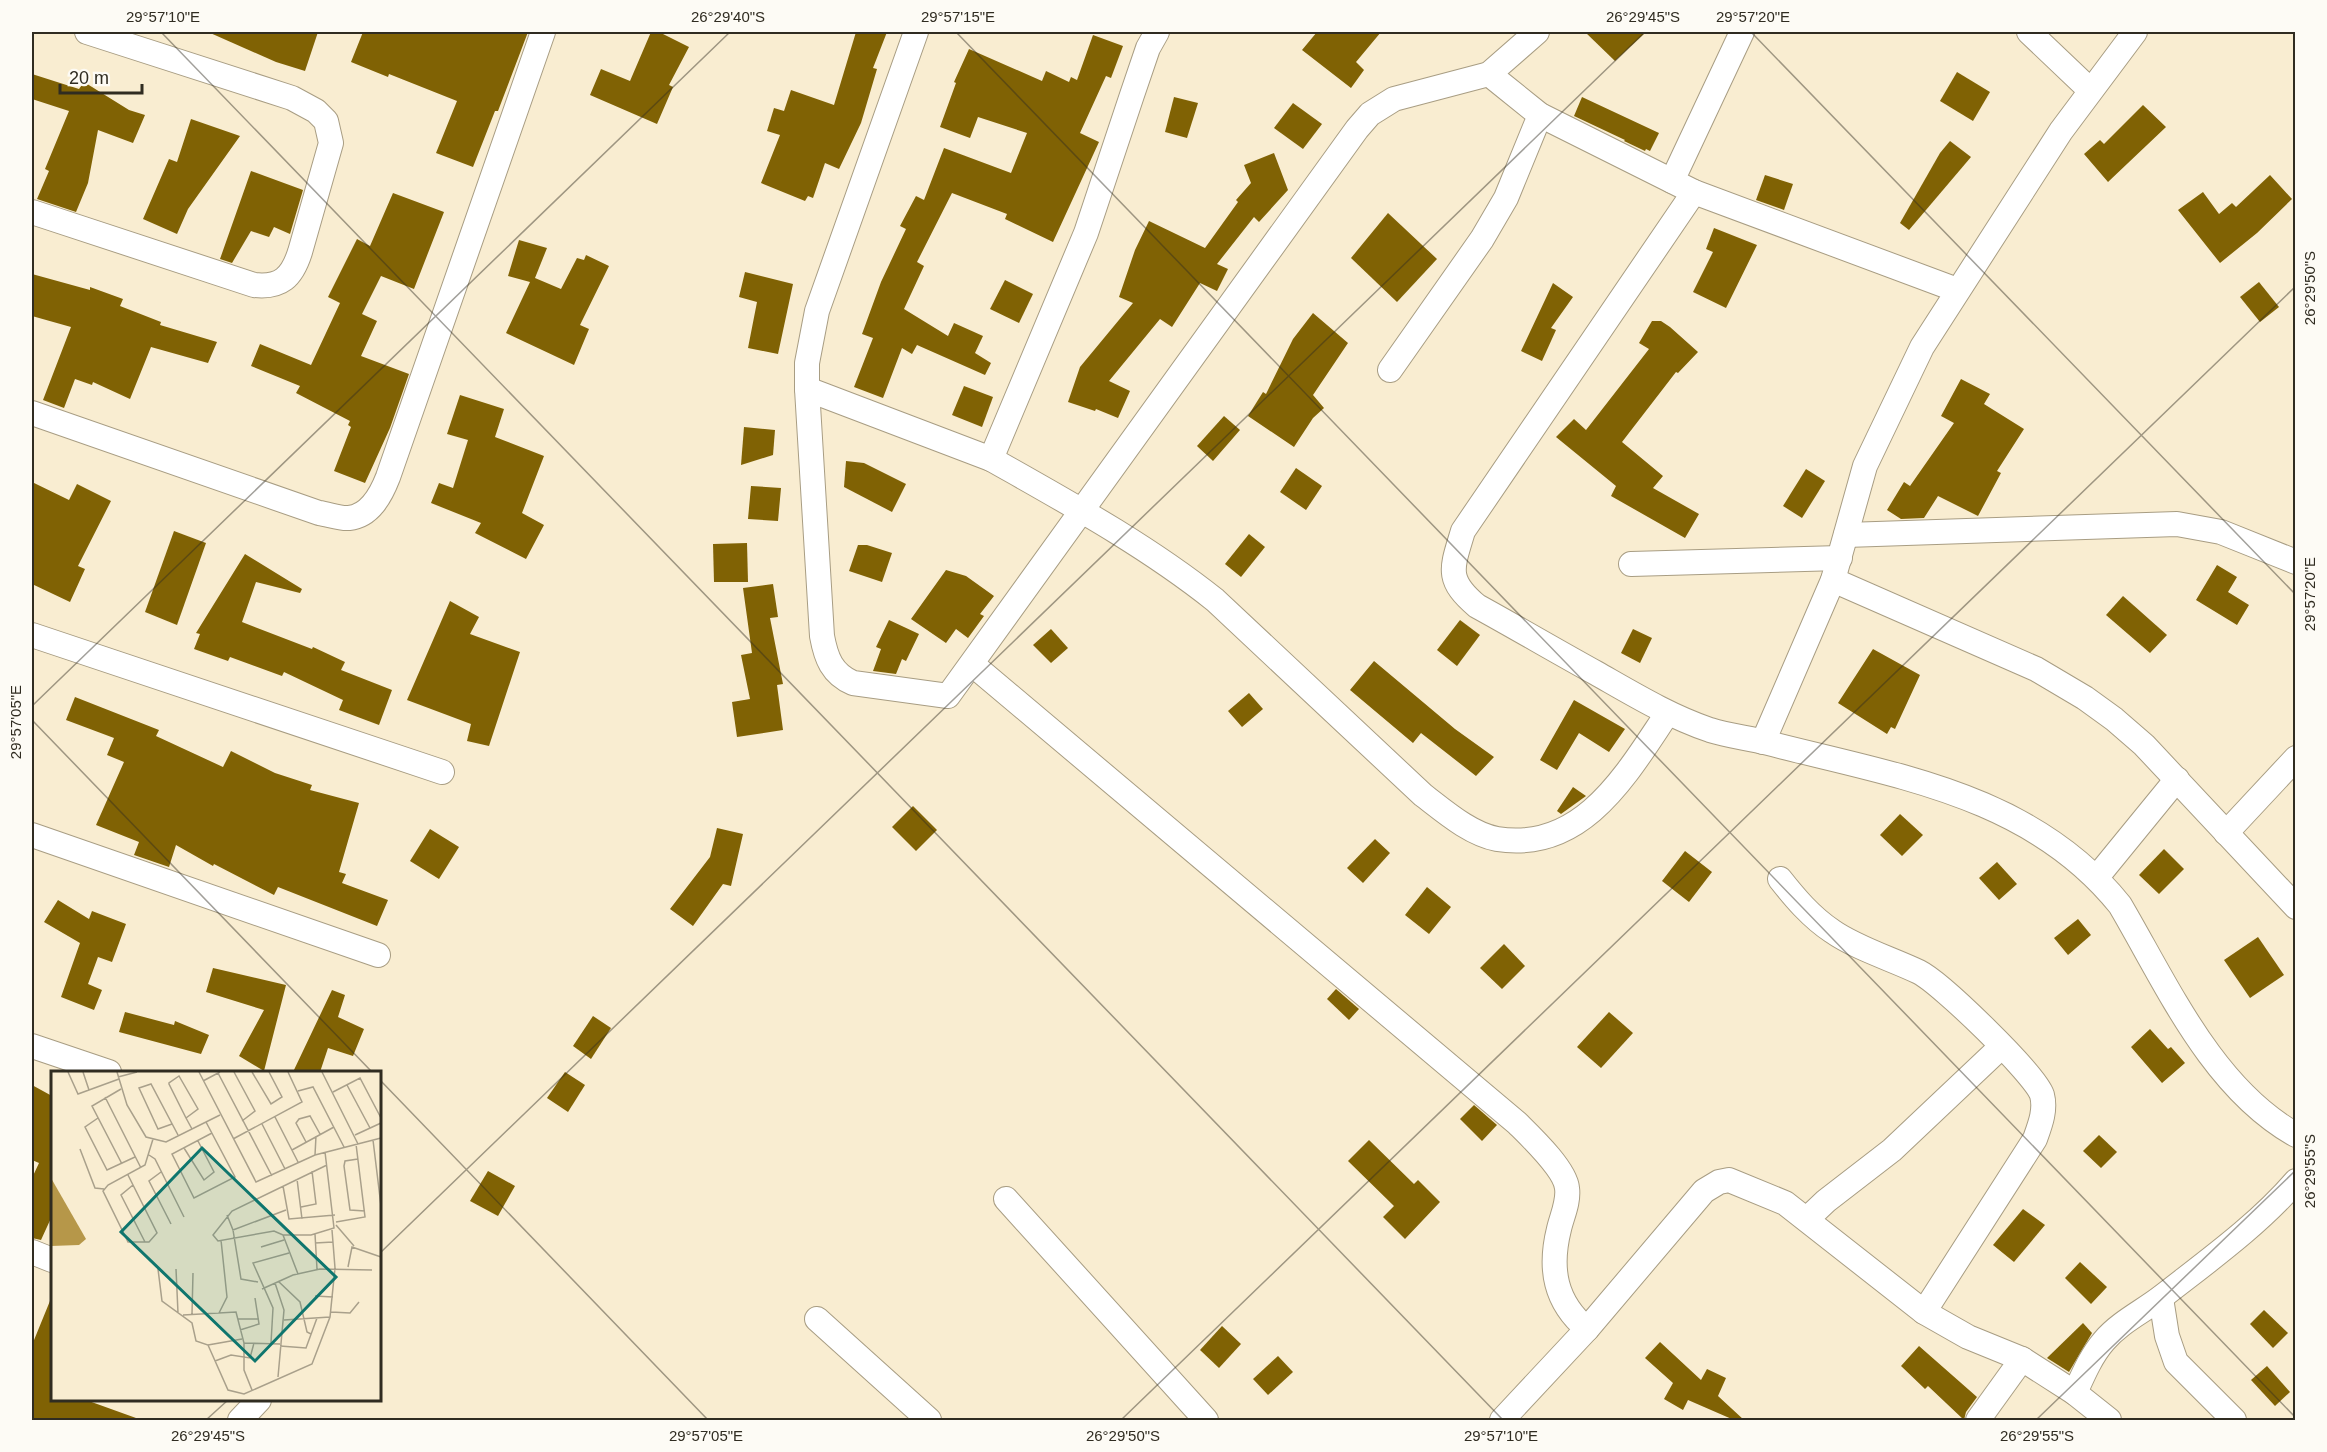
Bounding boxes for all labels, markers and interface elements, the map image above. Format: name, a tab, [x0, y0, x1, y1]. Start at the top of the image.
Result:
text: 29°57'10"E	[126, 8, 200, 25]
text: 26°29'40"S	[691, 8, 765, 25]
text: 29°57'15"E	[921, 8, 995, 25]
text: 26°29'45"S	[1606, 8, 1680, 25]
text: 29°57'20"E	[1716, 8, 1790, 25]
scale bar	[60, 57, 142, 95]
text: 20 m	[69, 68, 109, 88]
text: 26°29'50"S	[2301, 251, 2318, 325]
text: 29°57'20"E	[2301, 557, 2318, 631]
text: 29°57'05"E	[7, 685, 24, 759]
inset map	[51, 1071, 381, 1401]
text: 26°29'55"S	[2301, 1134, 2318, 1208]
text: 26°29'45"S	[171, 1427, 245, 1444]
text: 29°57'05"E	[669, 1427, 743, 1444]
text: 26°29'50"S	[1086, 1427, 1160, 1444]
text: 29°57'10"E	[1464, 1427, 1538, 1444]
text: 26°29'55"S	[2000, 1427, 2074, 1444]

